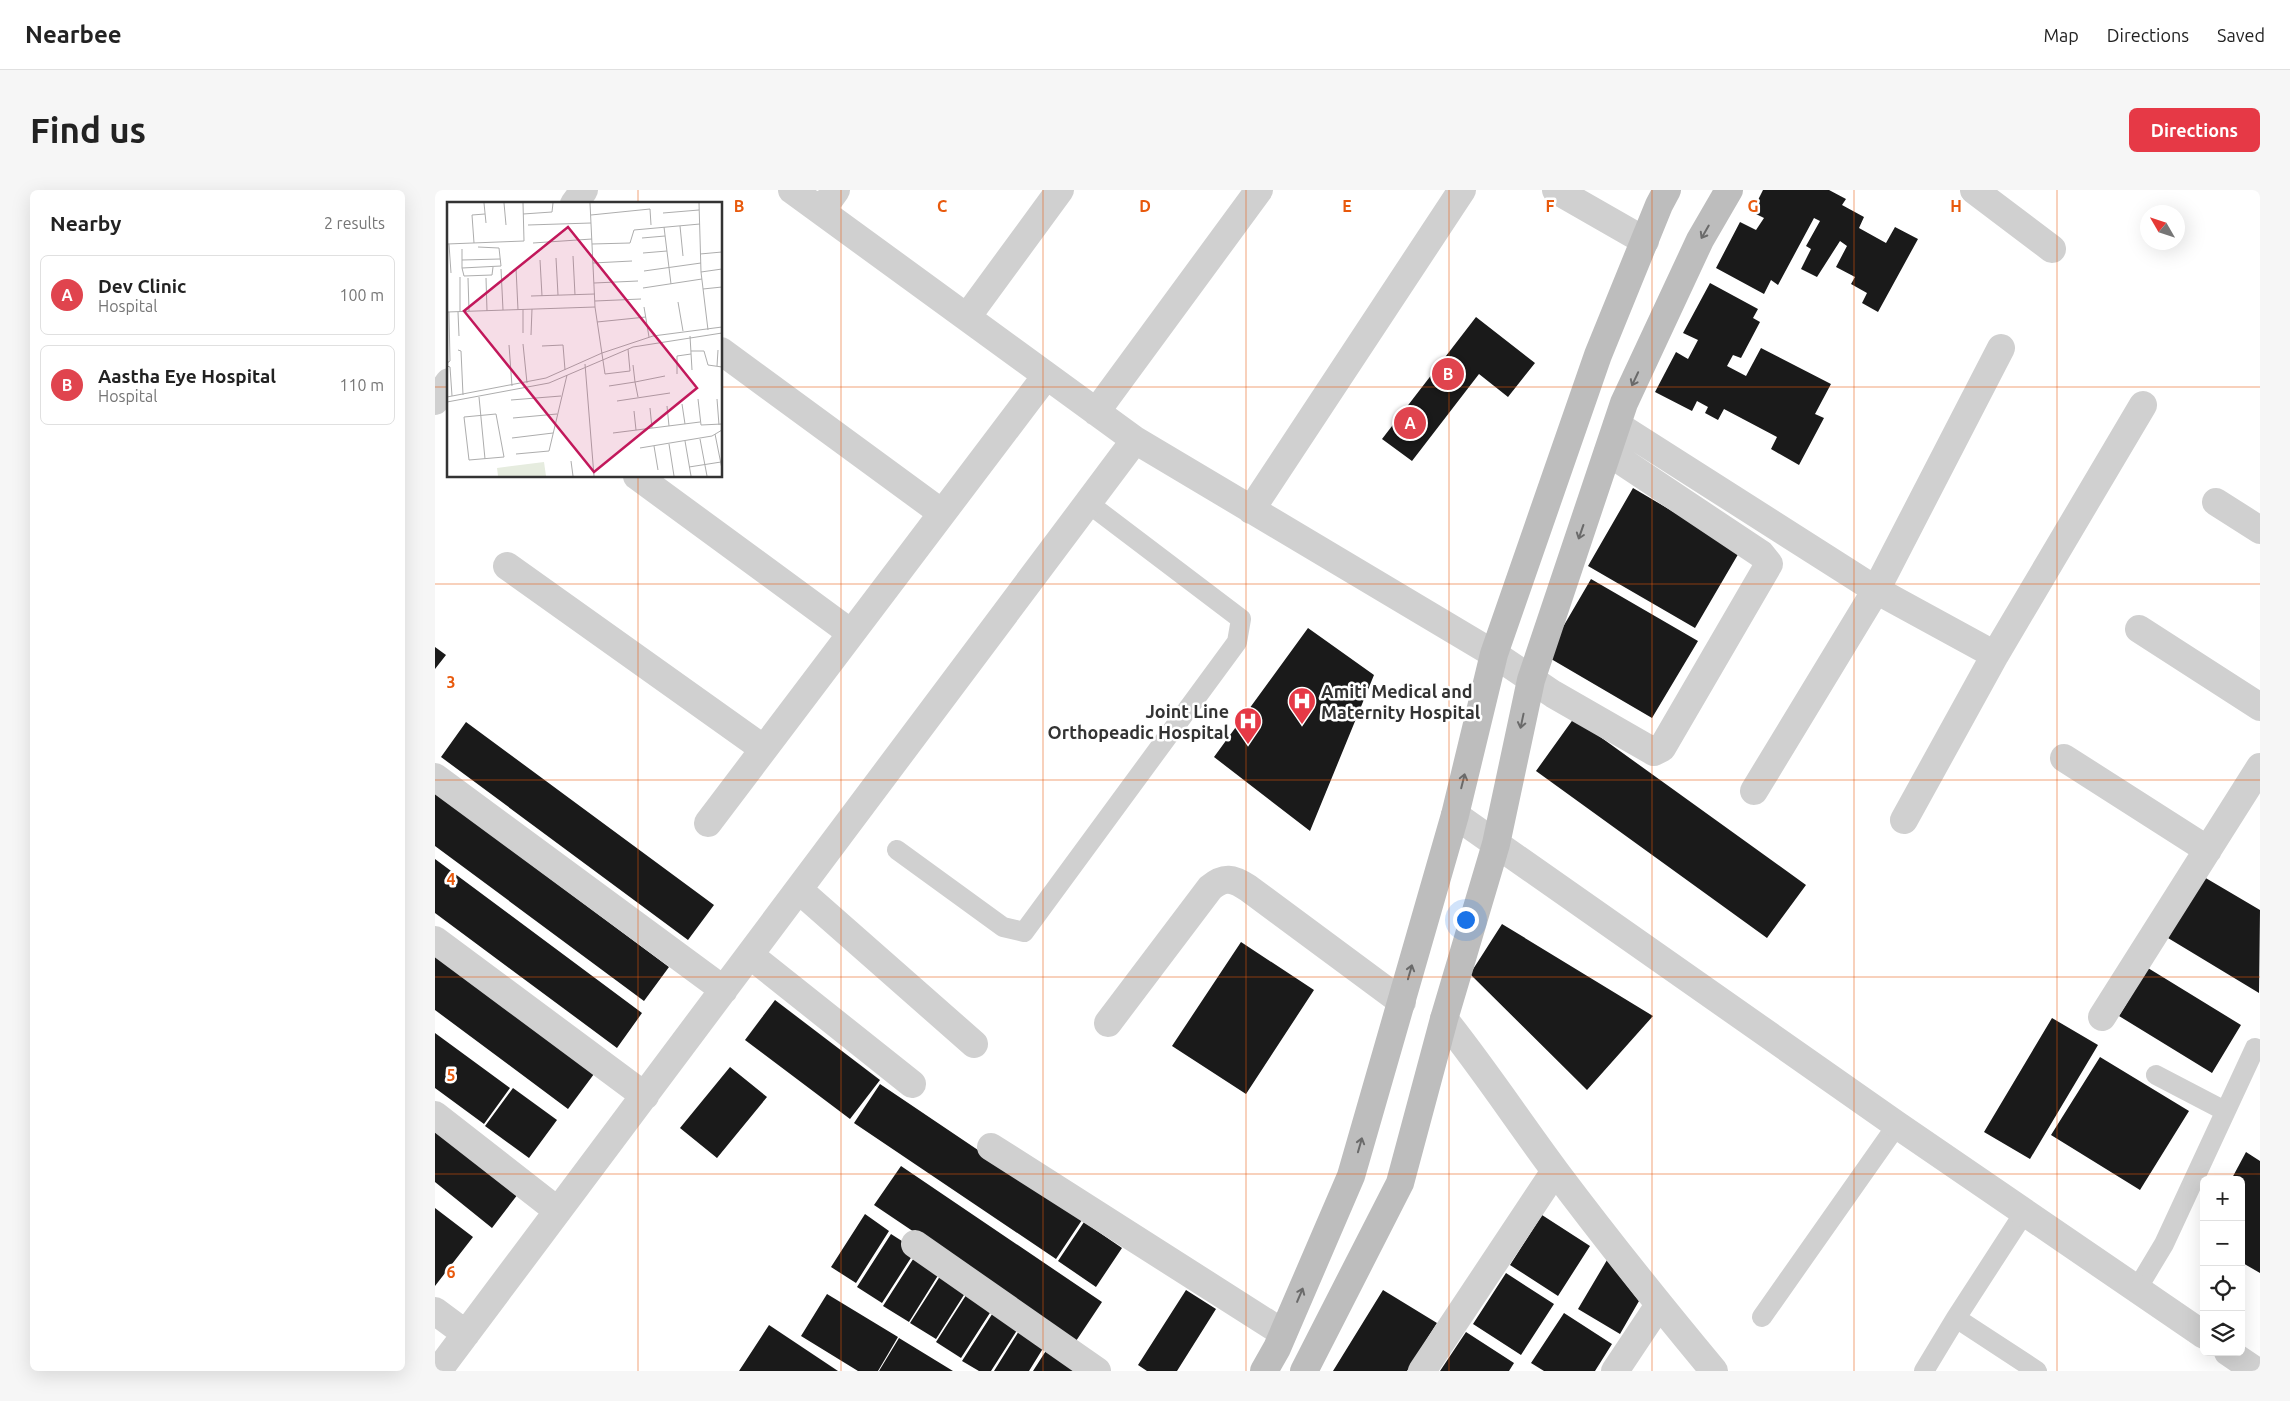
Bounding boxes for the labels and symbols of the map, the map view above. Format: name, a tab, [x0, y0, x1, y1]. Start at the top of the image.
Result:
text: B	[734, 197, 744, 215]
text: C	[937, 197, 947, 215]
text: D	[1139, 197, 1151, 215]
text: E	[1342, 197, 1352, 215]
text: F	[1546, 197, 1555, 215]
text: G	[1747, 197, 1759, 215]
text: H	[1950, 197, 1962, 215]
inset map	[447, 202, 723, 478]
north arrow	[2140, 205, 2185, 250]
one-way arrow	[1699, 225, 1709, 239]
pin: B	[1432, 355, 1464, 393]
one-way arrow	[1630, 371, 1640, 386]
pin: A	[1394, 404, 1426, 442]
one-way arrow	[1575, 524, 1585, 540]
text: 3	[446, 673, 456, 691]
place label: Amiti Medical and Maternity Hospital	[1321, 681, 1481, 722]
hospital icon: Amiti Medical and Maternity Hospital	[1287, 686, 1317, 725]
place label: Joint Line Orthopeadic Hospital	[1048, 701, 1230, 742]
hospital icon: Joint Line Orthopeadic Hospital	[1233, 706, 1263, 745]
one-way arrow	[1517, 712, 1526, 728]
one-way arrow	[1459, 774, 1468, 790]
text: 4	[446, 870, 456, 888]
your location	[1453, 907, 1479, 933]
one-way arrow	[1406, 964, 1416, 980]
text: 5	[446, 1066, 456, 1084]
one-way arrow	[1356, 1137, 1366, 1153]
text: 6	[446, 1263, 456, 1281]
one-way arrow	[1295, 1288, 1305, 1303]

